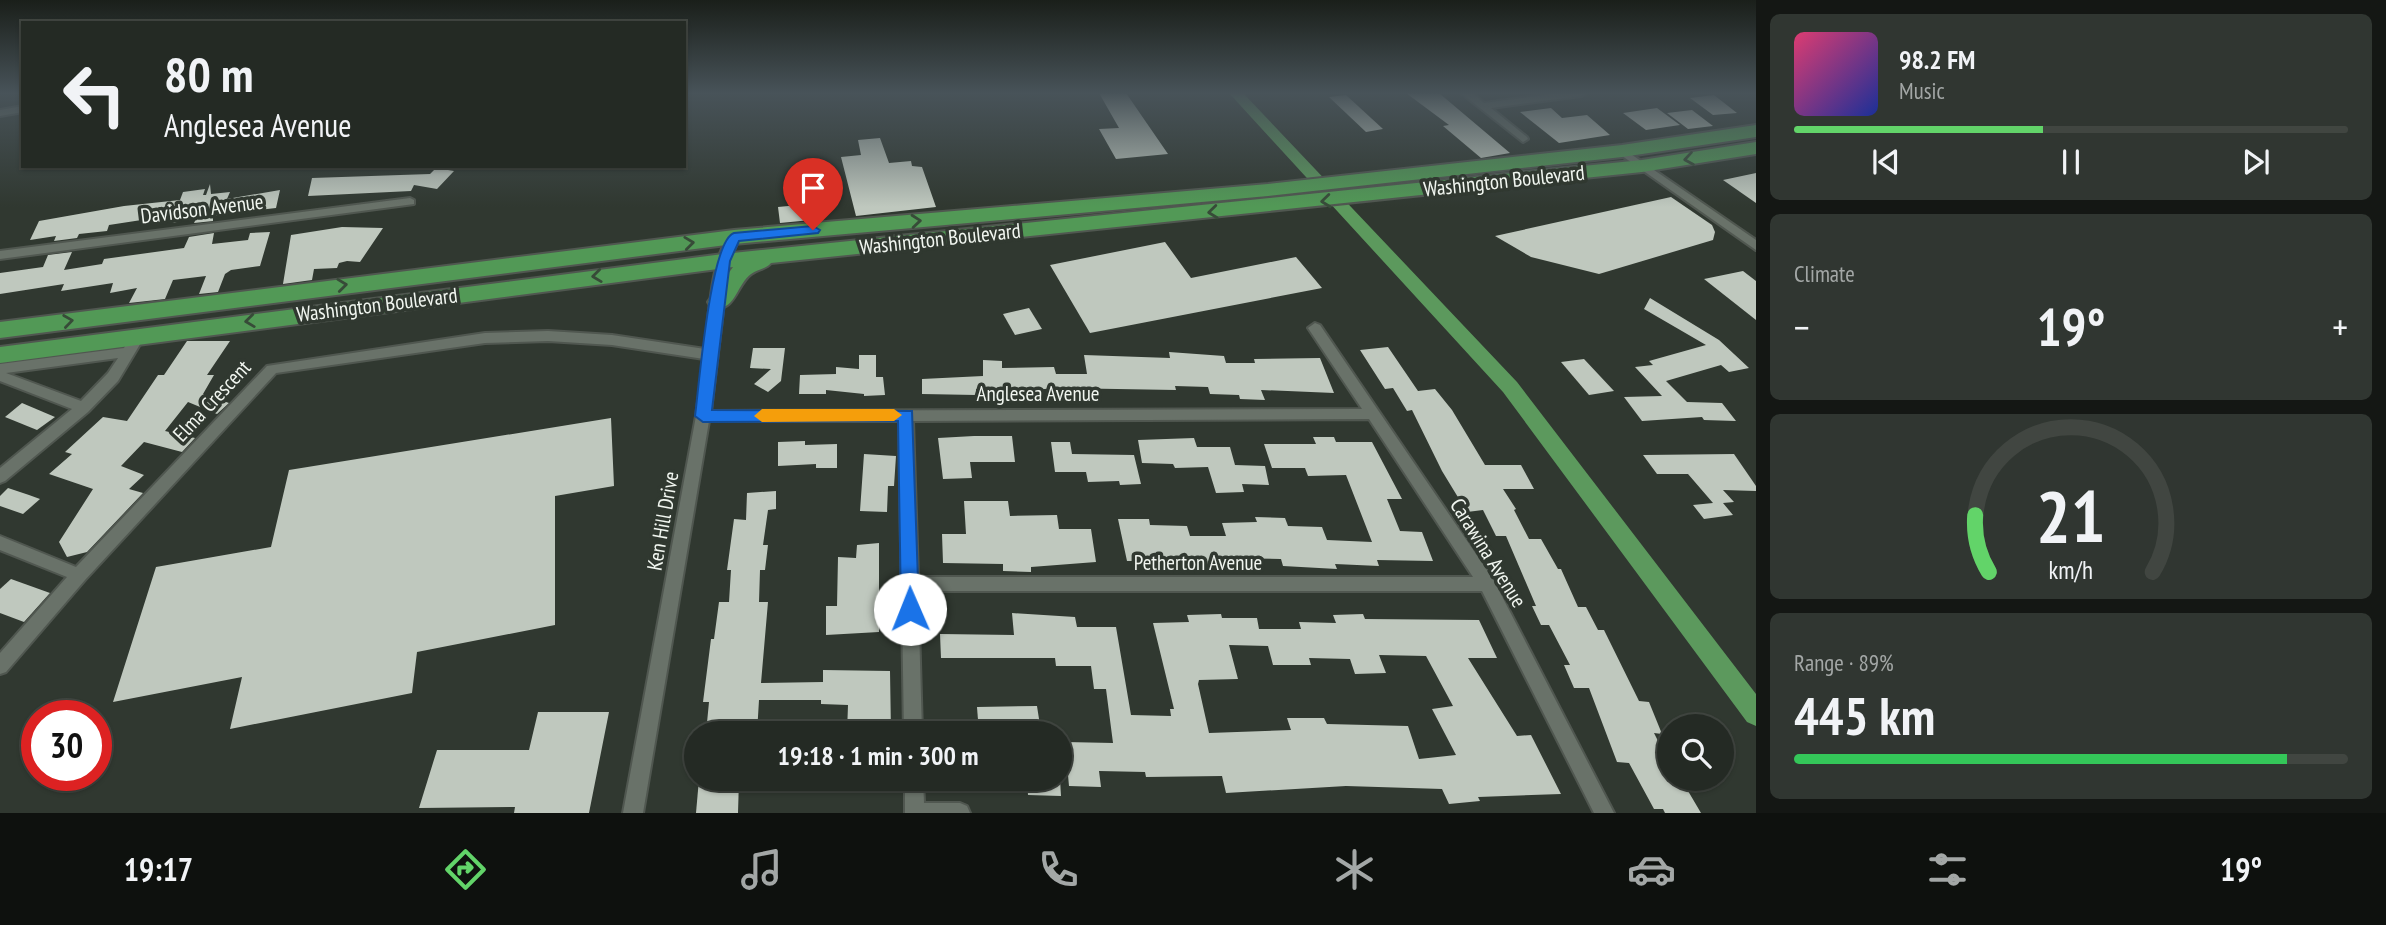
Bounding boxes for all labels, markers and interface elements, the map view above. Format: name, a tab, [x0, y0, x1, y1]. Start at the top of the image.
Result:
text: 80 m	[164, 42, 253, 106]
text: 98.2 FM	[1899, 43, 1975, 76]
icon: left	[49, 49, 140, 140]
text: Music	[1899, 76, 1945, 105]
text: Anglesea Avenue	[164, 104, 351, 146]
icon: previous	[1867, 143, 1905, 181]
icon: pause	[2052, 143, 2090, 181]
icon: next	[2237, 143, 2275, 181]
one-way arrow	[1683, 151, 1695, 166]
pin	[783, 158, 843, 230]
street label: Washington Boulevard	[1422, 159, 1586, 202]
icon: arrive	[794, 169, 832, 207]
street label: Davidson Avenue	[139, 188, 265, 229]
one-way arrow	[1320, 193, 1332, 208]
one-way arrow	[1207, 204, 1218, 219]
one-way arrow	[910, 214, 921, 229]
street label: Washington Boulevard	[858, 217, 1022, 260]
one-way arrow	[683, 235, 695, 250]
text: Climate	[1794, 259, 1855, 288]
one-way arrow	[591, 269, 603, 284]
one-way arrow	[336, 278, 348, 293]
street label: Washington Boulevard	[295, 281, 459, 328]
text: 19°	[2037, 293, 2105, 360]
text: −	[1794, 302, 1810, 351]
text: +	[2332, 302, 2348, 351]
one-way arrow	[62, 313, 73, 328]
one-way arrow	[244, 314, 256, 329]
street label: Elma Crescent	[167, 354, 256, 447]
street label: Anglesea Avenue	[977, 380, 1099, 407]
street label: Ken Hill Drive	[641, 469, 684, 573]
text: 21	[2036, 469, 2106, 563]
street label: Carawina Avenue	[1444, 493, 1533, 612]
street label: Petherton Avenue	[1134, 549, 1262, 576]
text: km/h	[2049, 554, 2093, 586]
position arrow	[873, 572, 947, 646]
text: Range · 89%	[1794, 648, 1894, 677]
text: 445 km	[1794, 682, 1935, 749]
speed limit sign: 30	[21, 700, 112, 791]
map controls	[1657, 714, 1734, 791]
button: search	[1657, 714, 1734, 791]
text: 19:18 · 1 min · 300 m	[778, 739, 978, 772]
icon: directions	[441, 845, 490, 894]
icon: music	[737, 845, 786, 894]
icon: phone	[1034, 845, 1083, 894]
icon: climate	[1330, 845, 1379, 894]
icon: car	[1627, 845, 1676, 894]
icon: filters	[1923, 845, 1972, 894]
text: 19:17	[124, 848, 193, 890]
text: 19°	[2220, 848, 2262, 890]

